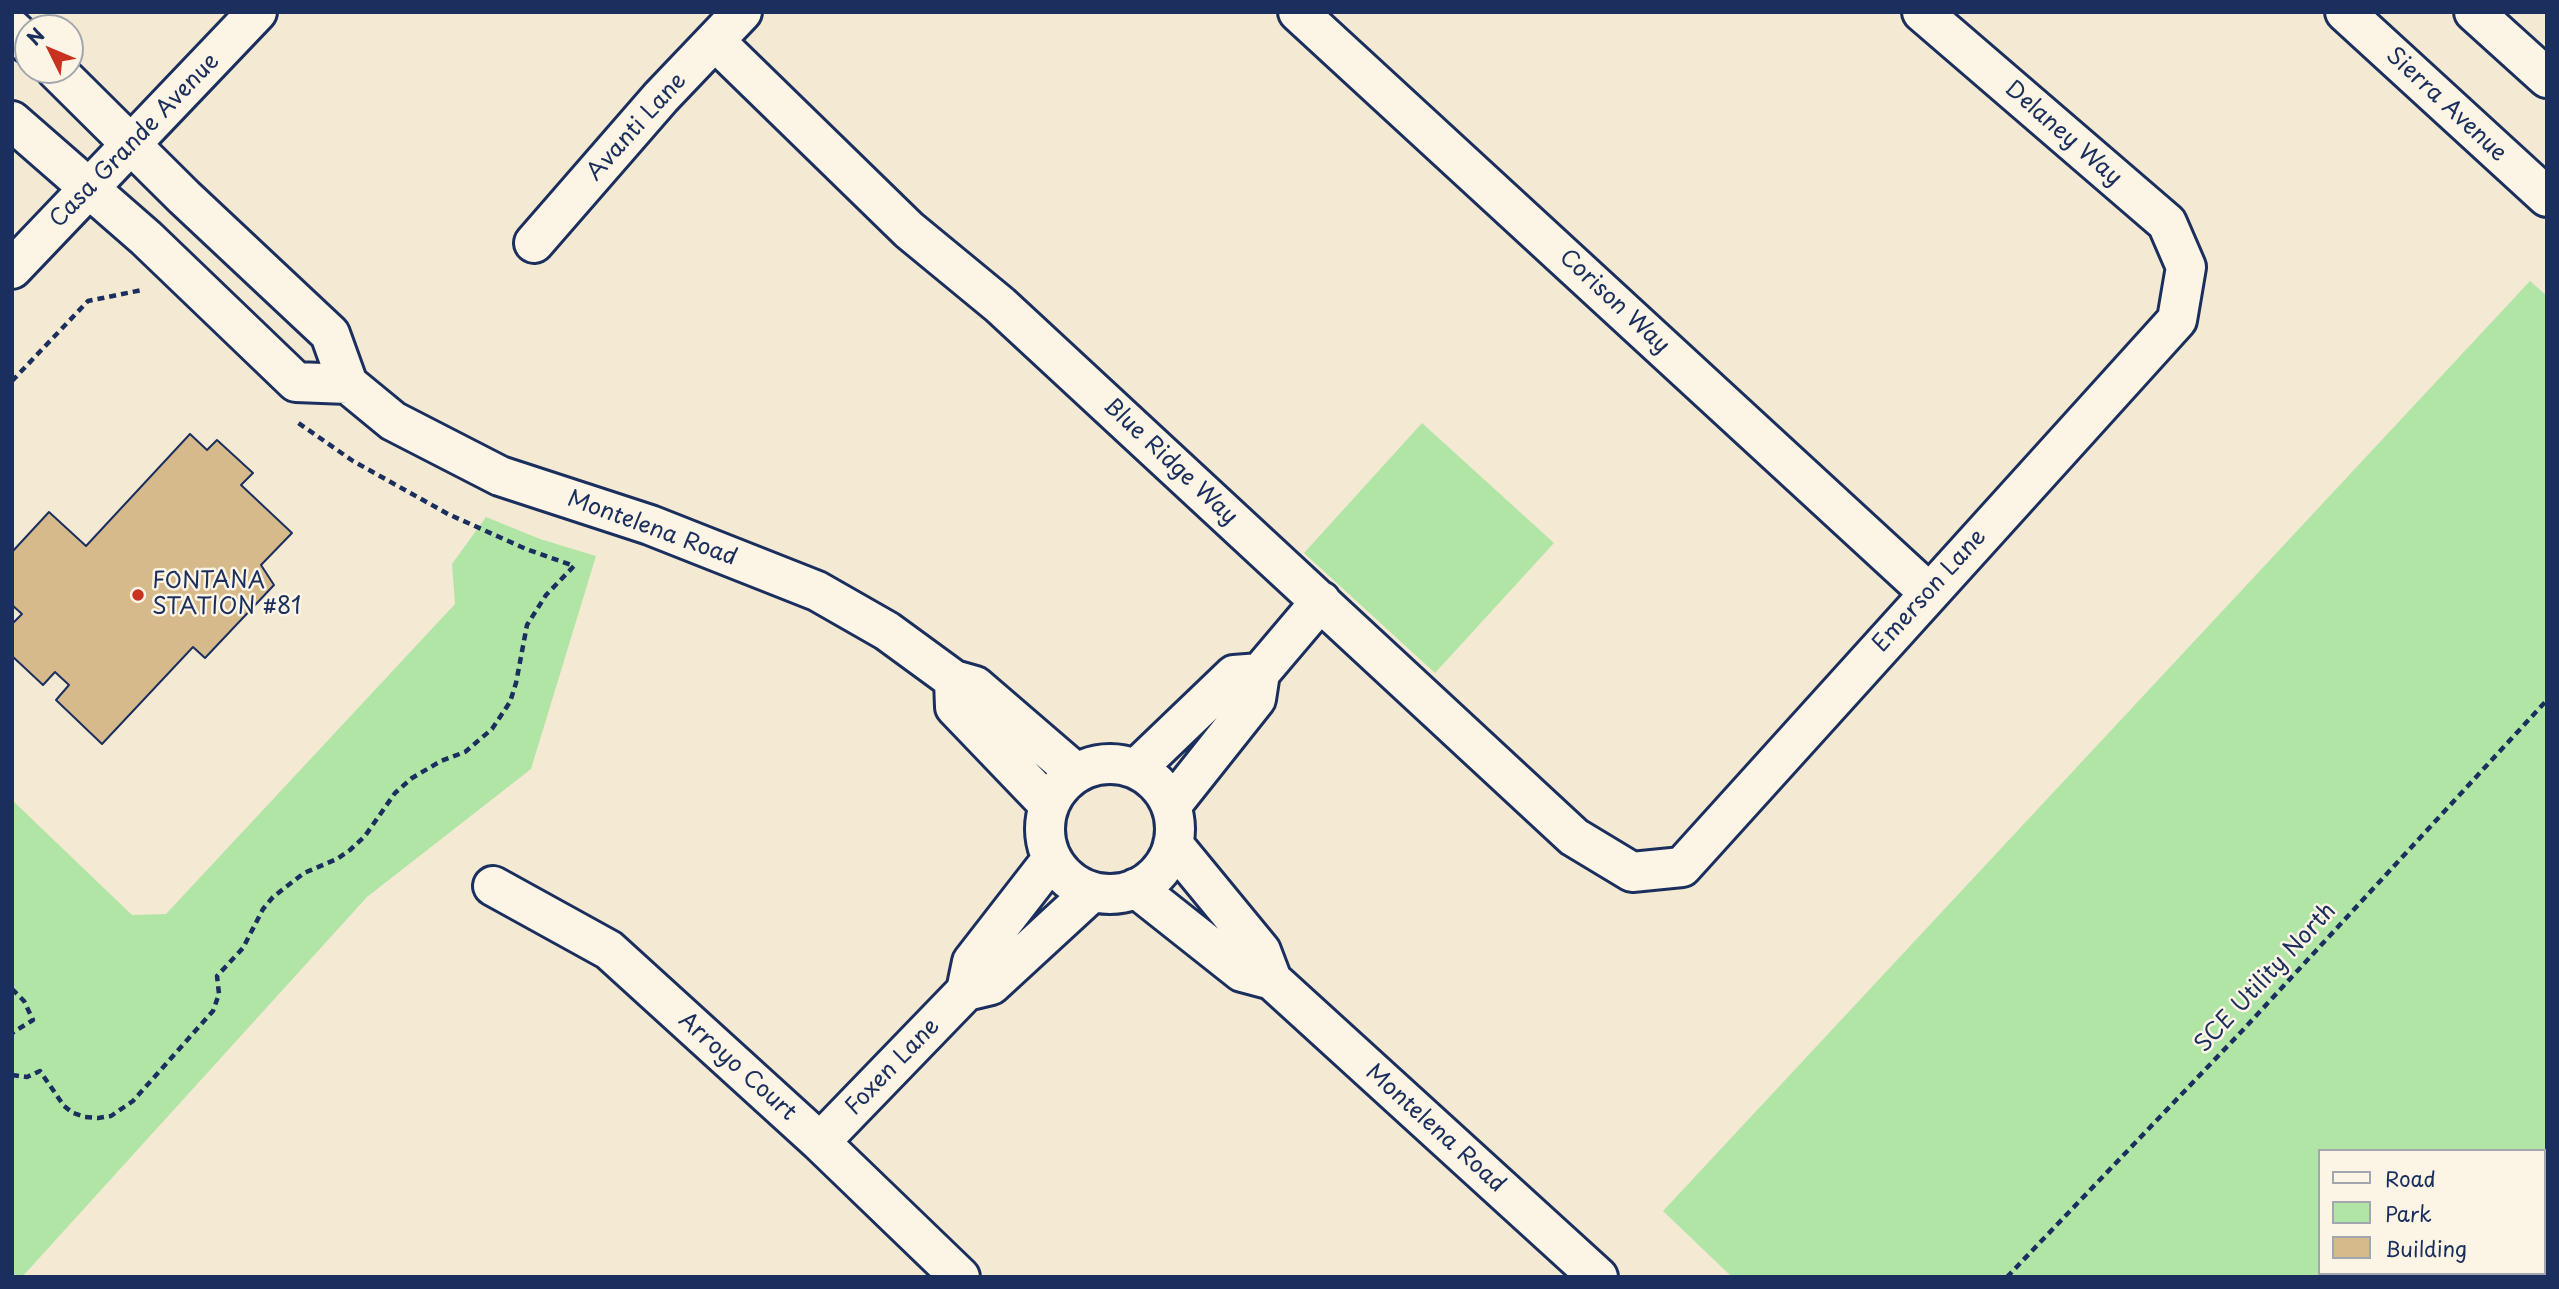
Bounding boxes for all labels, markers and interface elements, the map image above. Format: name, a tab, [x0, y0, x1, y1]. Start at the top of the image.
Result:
north arrow	[14, 14, 84, 84]
text: N	[20, 21, 50, 51]
street label: Sierra Avenue	[2380, 42, 2512, 168]
street label: Casa Grande Avenue	[45, 48, 225, 234]
street label: Avanti Lane	[581, 67, 693, 187]
street label: Delaney Way	[1999, 76, 2127, 192]
street label: Corison Way	[1553, 244, 1675, 360]
street label: Blue Ridge Way	[1097, 393, 1243, 531]
street label: Montelena Road	[563, 486, 741, 572]
street label: Emerson Lane	[1867, 524, 1993, 658]
place label: FONTANA STATION #81	[152, 568, 301, 622]
marker: FONTANA STATION #81	[130, 587, 146, 603]
street label: SCE Utility North	[2190, 898, 2342, 1058]
street label: Arroyo Court	[673, 1007, 801, 1127]
street label: Foxen Lane	[840, 1013, 946, 1121]
street label: Montelena Road	[1359, 1059, 1511, 1199]
legend	[2318, 1149, 2545, 1275]
text: Road	[2385, 1162, 2436, 1194]
text: Park	[2385, 1197, 2432, 1229]
text: Building	[2385, 1232, 2467, 1264]

